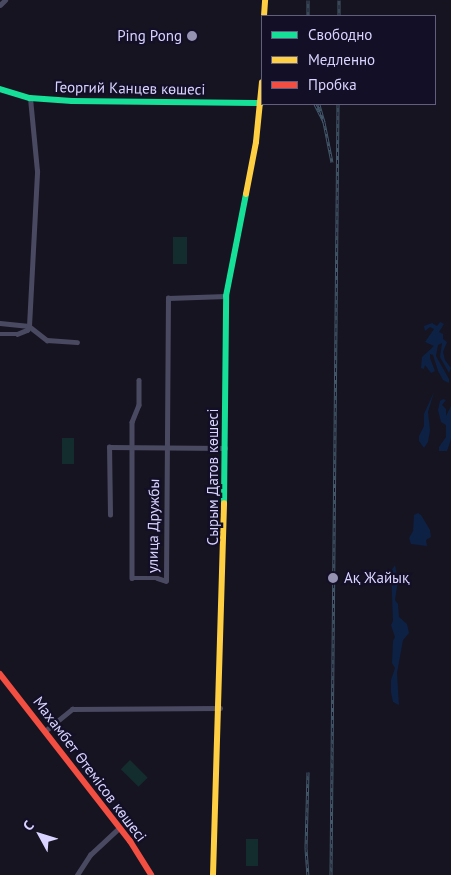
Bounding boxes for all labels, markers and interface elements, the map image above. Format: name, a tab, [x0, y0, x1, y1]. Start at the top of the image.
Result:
legend	[261, 15, 436, 105]
text: Свободно	[308, 25, 372, 44]
place label: Ping Pong	[117, 27, 182, 45]
marker: Ping Pong	[186, 30, 198, 42]
text: Медленно	[308, 50, 375, 69]
text: Пробка	[308, 75, 357, 94]
street label: Георгий Канцев көшесі	[54, 78, 206, 98]
street label: Сырым Датов көшесі	[204, 408, 222, 546]
street label: улица Дружбы	[143, 478, 163, 574]
place label: Ақ Жайық	[344, 569, 410, 587]
marker: Ақ Жайық	[326, 571, 340, 585]
street label: Махамбет Өтемісов көшесі	[29, 693, 151, 845]
north arrow	[15, 810, 65, 860]
text: С	[19, 817, 38, 834]

